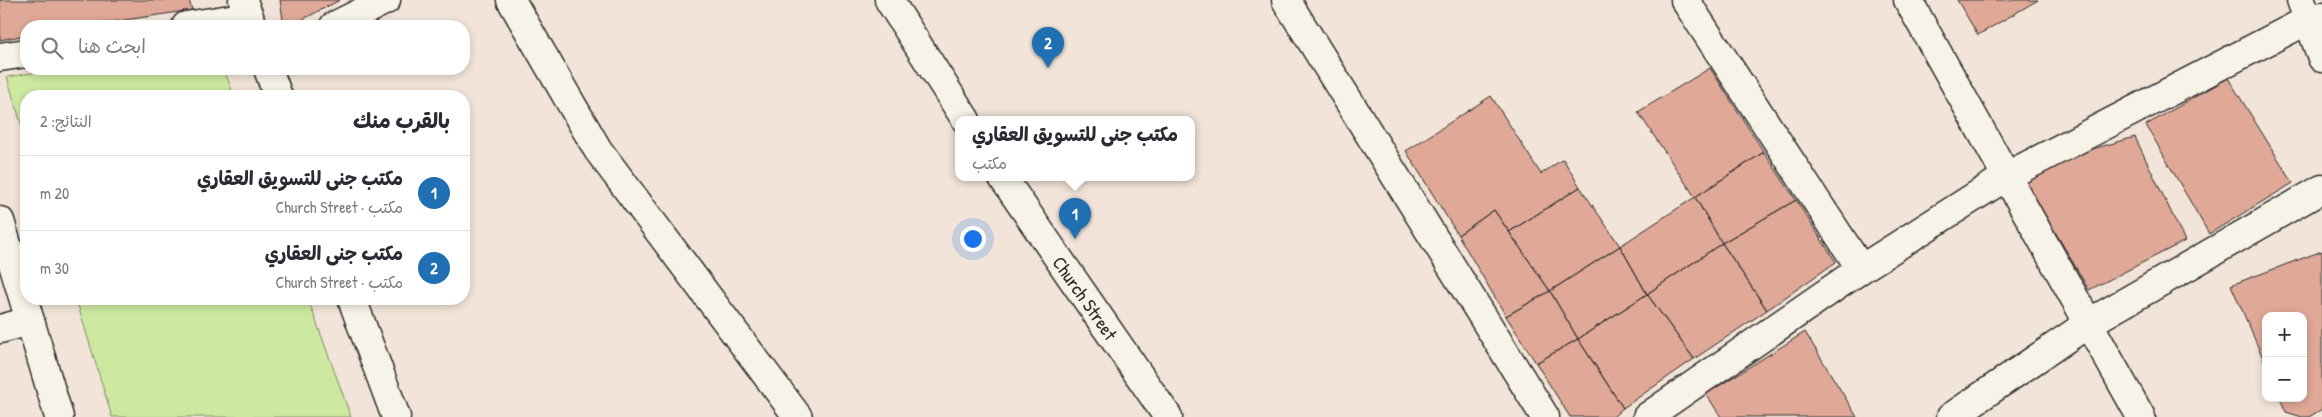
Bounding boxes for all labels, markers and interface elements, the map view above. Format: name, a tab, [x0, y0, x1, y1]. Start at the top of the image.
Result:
search box	[20, 20, 470, 75]
pin: 2	[1032, 27, 1064, 68]
text: ابحث هنا	[78, 33, 146, 59]
icon: search	[38, 34, 66, 62]
text: بالقرب منك	[353, 106, 450, 135]
text: النتائج: 2	[40, 110, 92, 132]
popup	[955, 116, 1195, 181]
text: مكتب جنى للتسويق العقاري	[972, 121, 1178, 147]
text: مكتب	[972, 152, 1007, 174]
text: مكتب جنى للتسويق العقاري	[197, 165, 403, 191]
text: 20 m	[40, 182, 69, 204]
text: 1	[431, 182, 437, 204]
text: مكتب · Church Street	[275, 196, 403, 218]
pin: 1	[1059, 198, 1091, 239]
your location	[960, 226, 986, 252]
text: مكتب جنى العقاري	[265, 240, 403, 266]
street label: Church Street	[1046, 251, 1124, 346]
text: 30 m	[40, 257, 69, 279]
text: 2	[430, 257, 438, 279]
text: مكتب · Church Street	[275, 271, 403, 293]
map controls	[2262, 312, 2307, 402]
button: +	[2262, 312, 2307, 357]
button: −	[2262, 357, 2307, 402]

